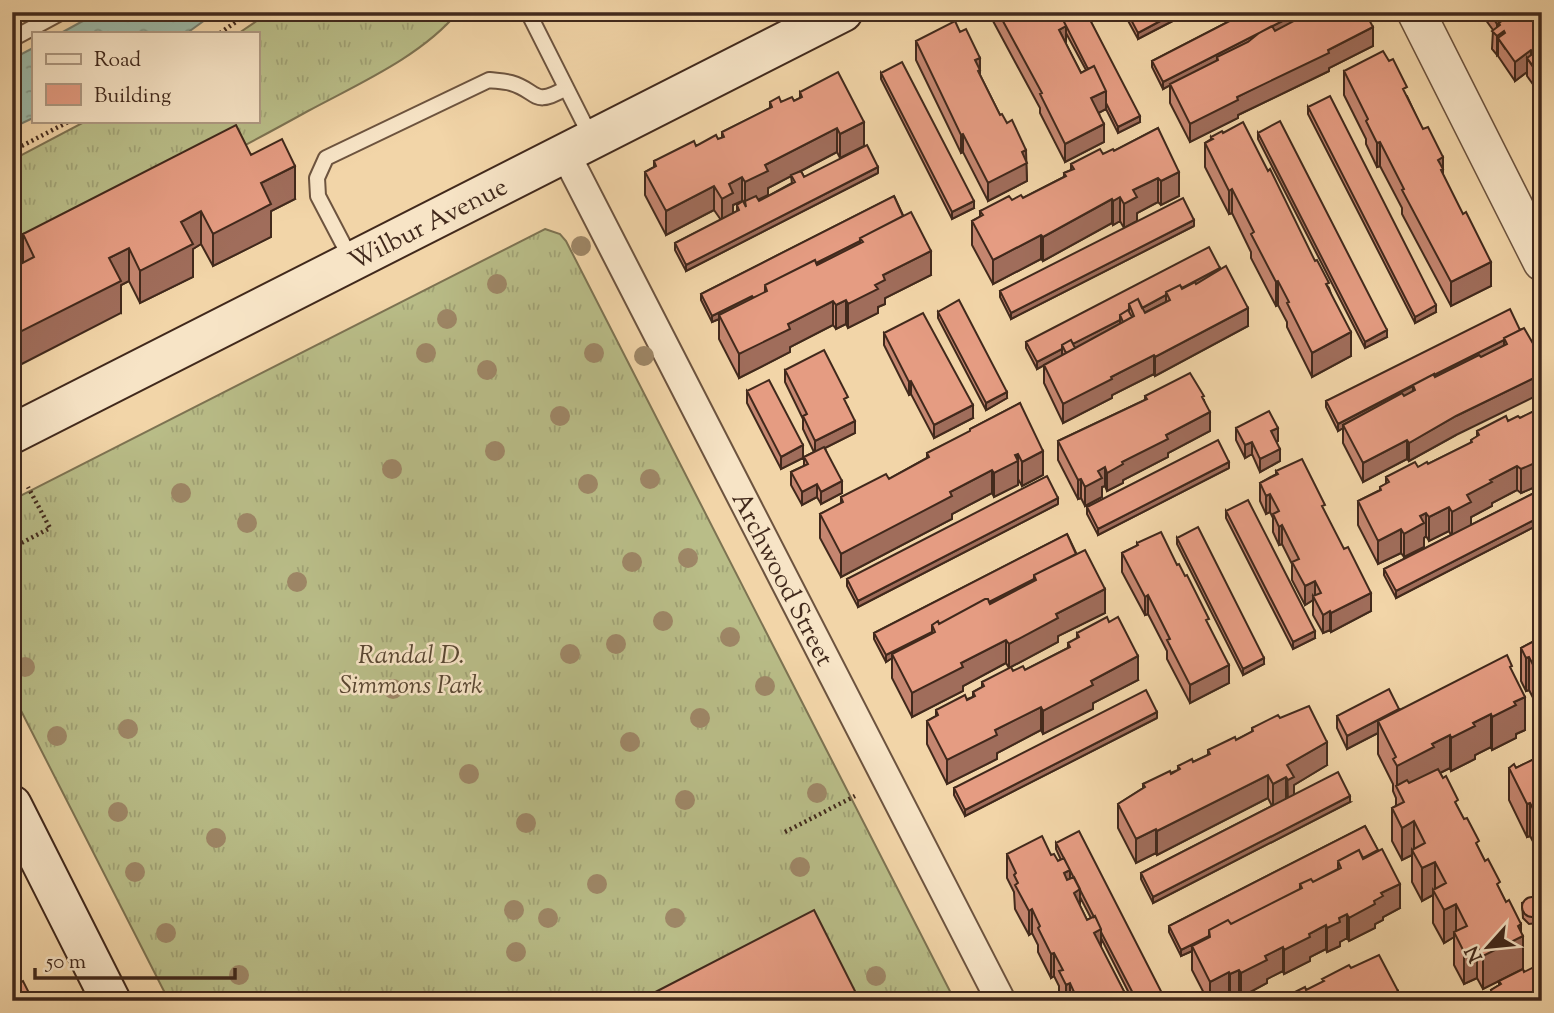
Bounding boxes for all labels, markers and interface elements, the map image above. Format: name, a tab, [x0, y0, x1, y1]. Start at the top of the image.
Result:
legend	[32, 32, 259, 122]
text: Road	[94, 46, 141, 76]
text: Building	[94, 82, 171, 112]
street label: Wilbur Avenue	[343, 169, 514, 281]
street label: Archwood Street	[721, 486, 842, 673]
park label: Randal D. Simmons Park	[339, 638, 483, 705]
north arrow	[1452, 912, 1522, 982]
scale bar	[35, 936, 234, 980]
text: N	[1460, 941, 1491, 966]
text: 50 m	[45, 948, 86, 978]

